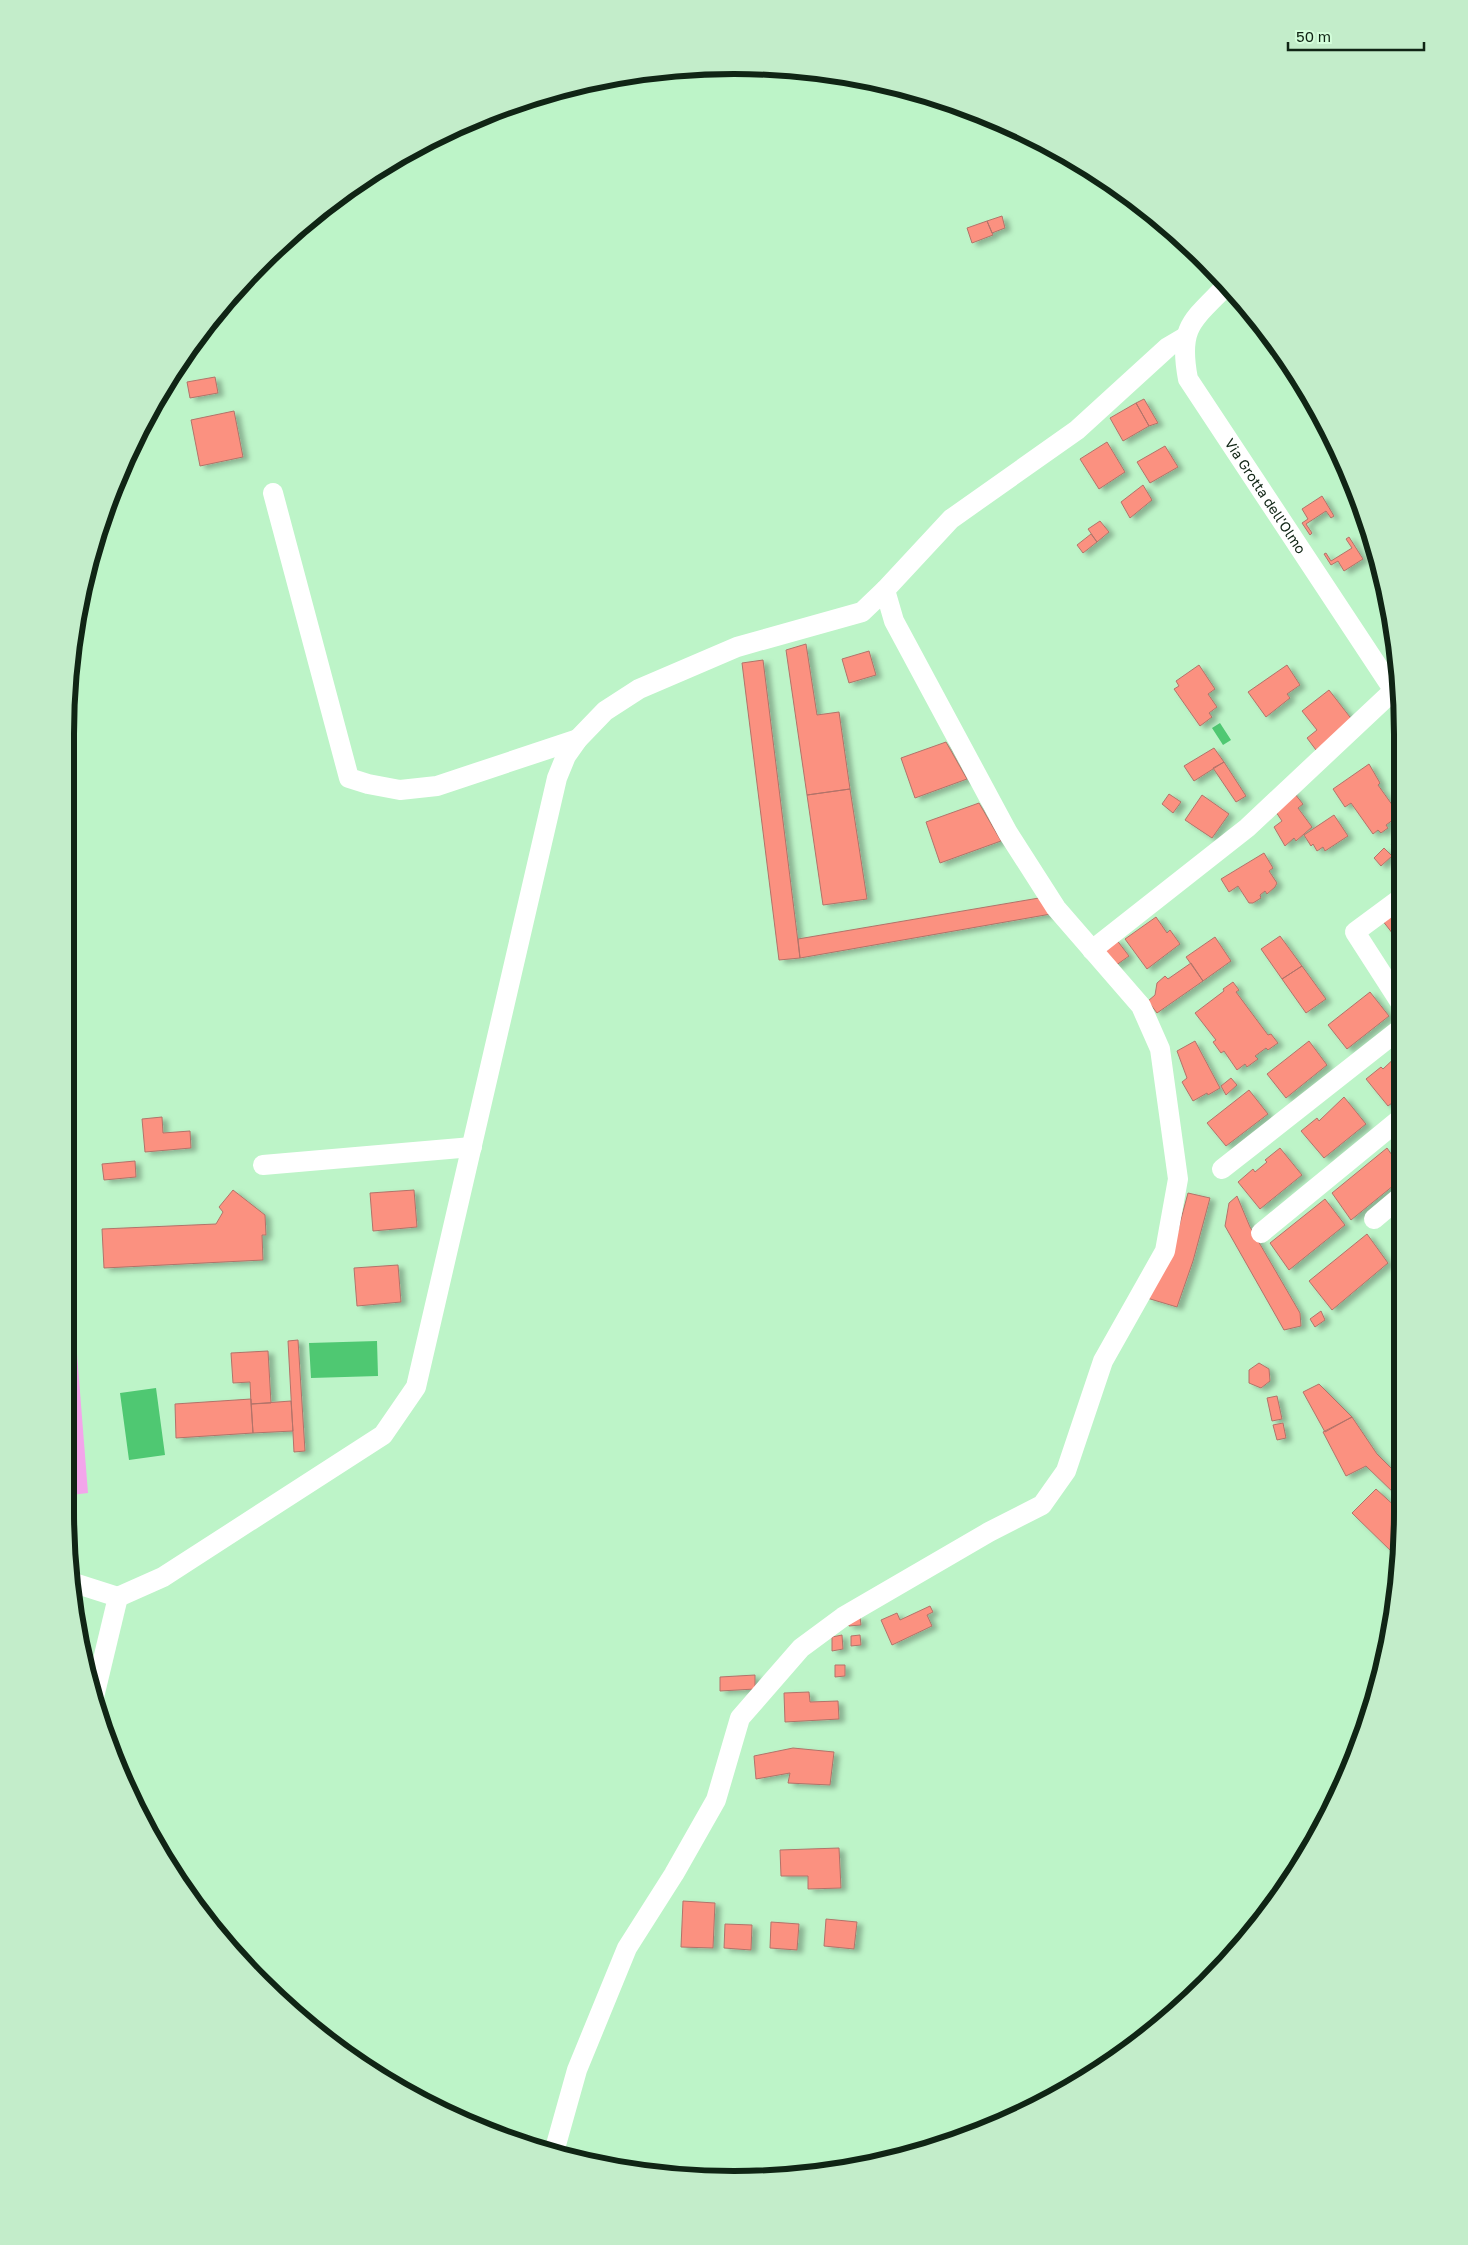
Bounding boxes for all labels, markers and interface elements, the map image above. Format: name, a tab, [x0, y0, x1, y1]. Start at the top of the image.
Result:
scale bar	[1288, 20, 1424, 52]
text: 50 m	[1296, 27, 1331, 45]
street label: Via Grotta dell'Olmo	[1222, 435, 1310, 557]

